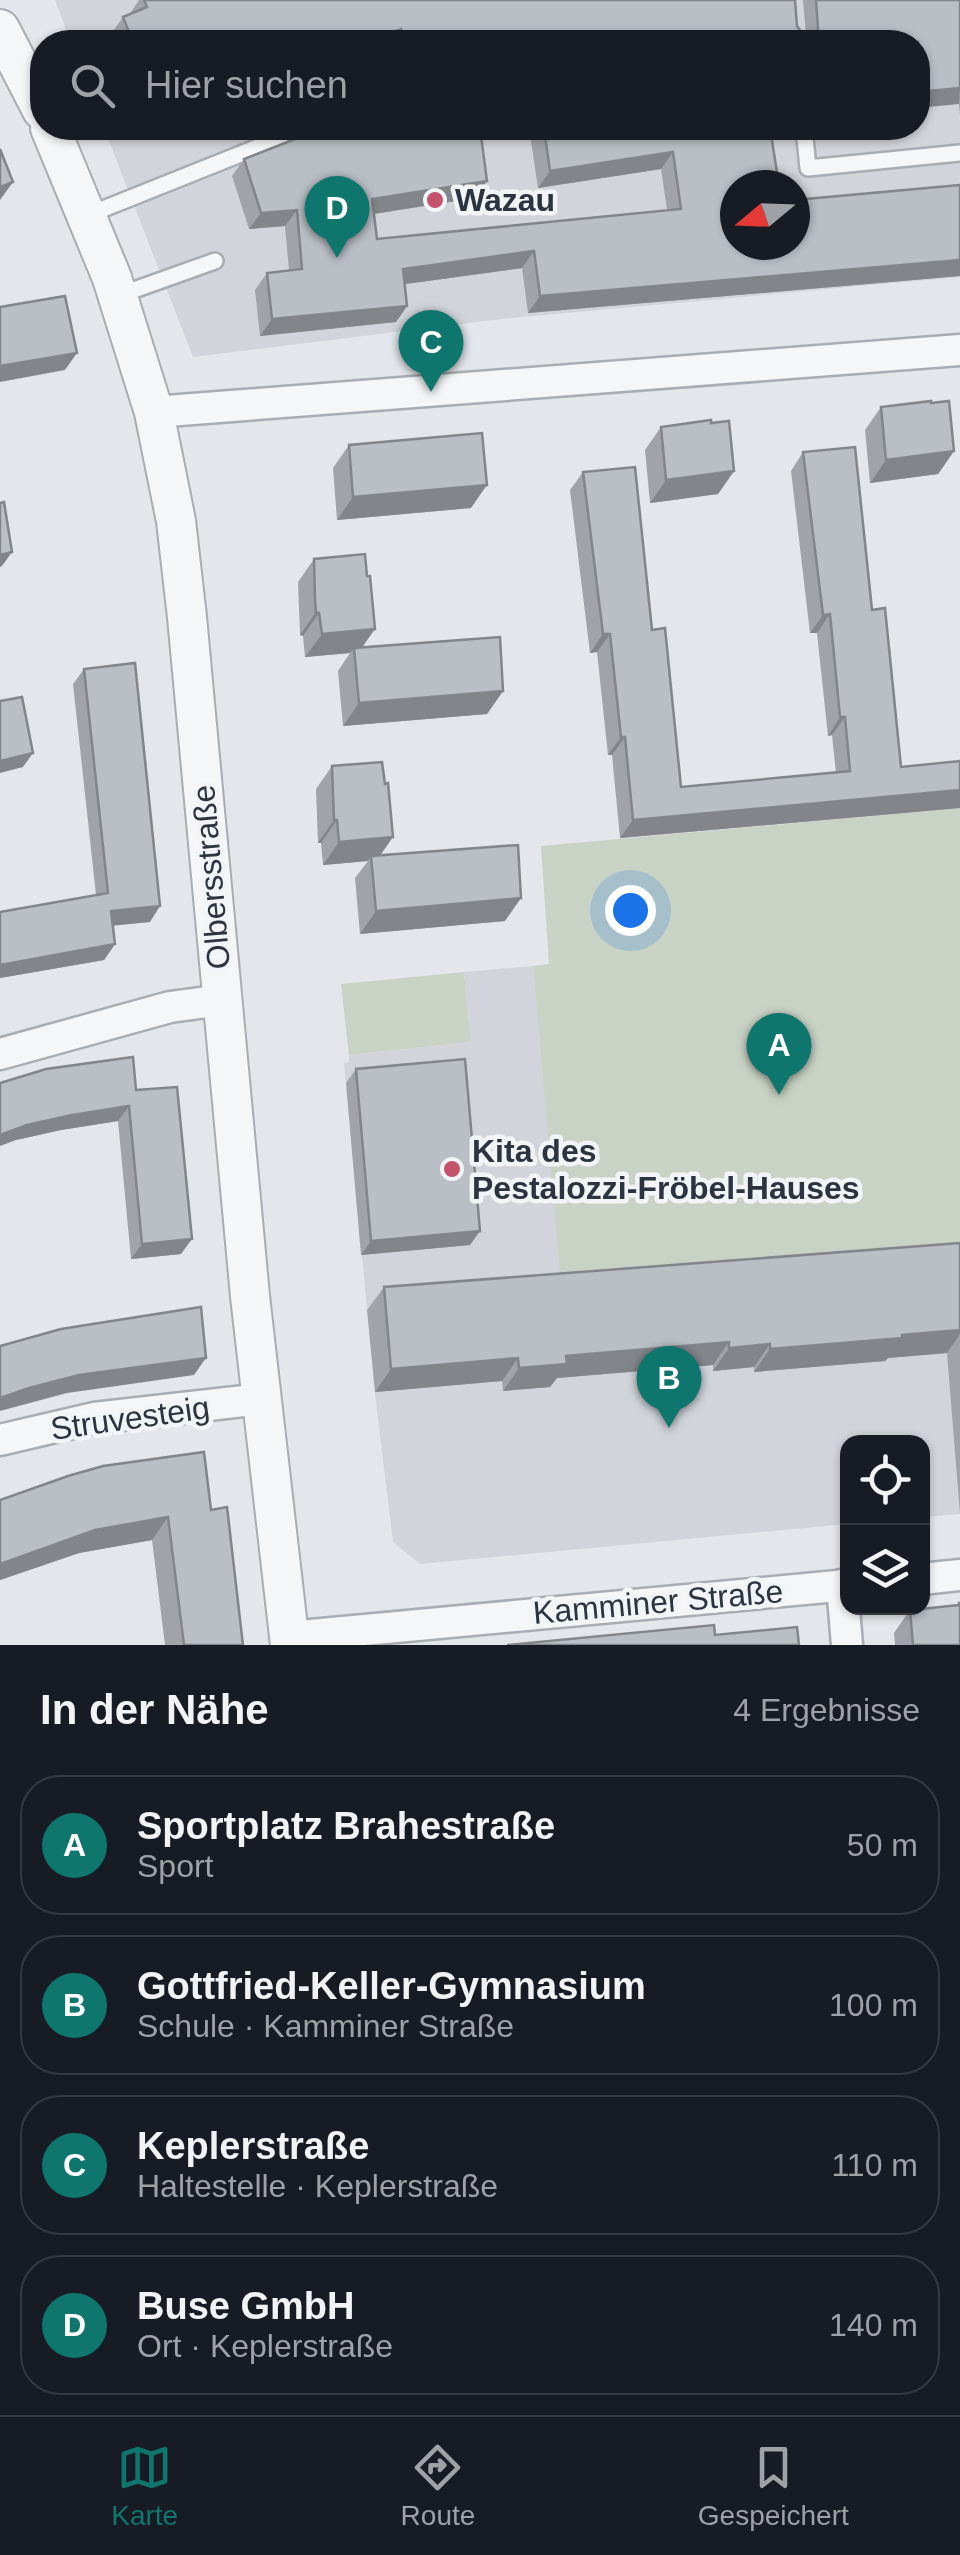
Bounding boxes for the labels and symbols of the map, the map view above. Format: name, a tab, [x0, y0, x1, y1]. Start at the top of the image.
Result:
north arrow	[720, 170, 810, 260]
pin: D	[304, 176, 370, 258]
place label: Wazau	[455, 182, 555, 218]
marker: Wazau	[424, 189, 446, 211]
pin: C	[398, 310, 464, 392]
street label: Olbersstraße	[185, 783, 237, 971]
your location	[605, 885, 656, 936]
pin: A	[746, 1012, 812, 1095]
place label: Kita des Pestalozzi-Fröbel-Hauses	[472, 1133, 860, 1206]
marker: Kita des Pestalozzi-Fröbel-Hauses	[441, 1158, 463, 1180]
pin: B	[636, 1346, 702, 1428]
street label: Struvesteig	[48, 1389, 212, 1447]
street label: Kamminer Straße	[532, 1573, 784, 1631]

